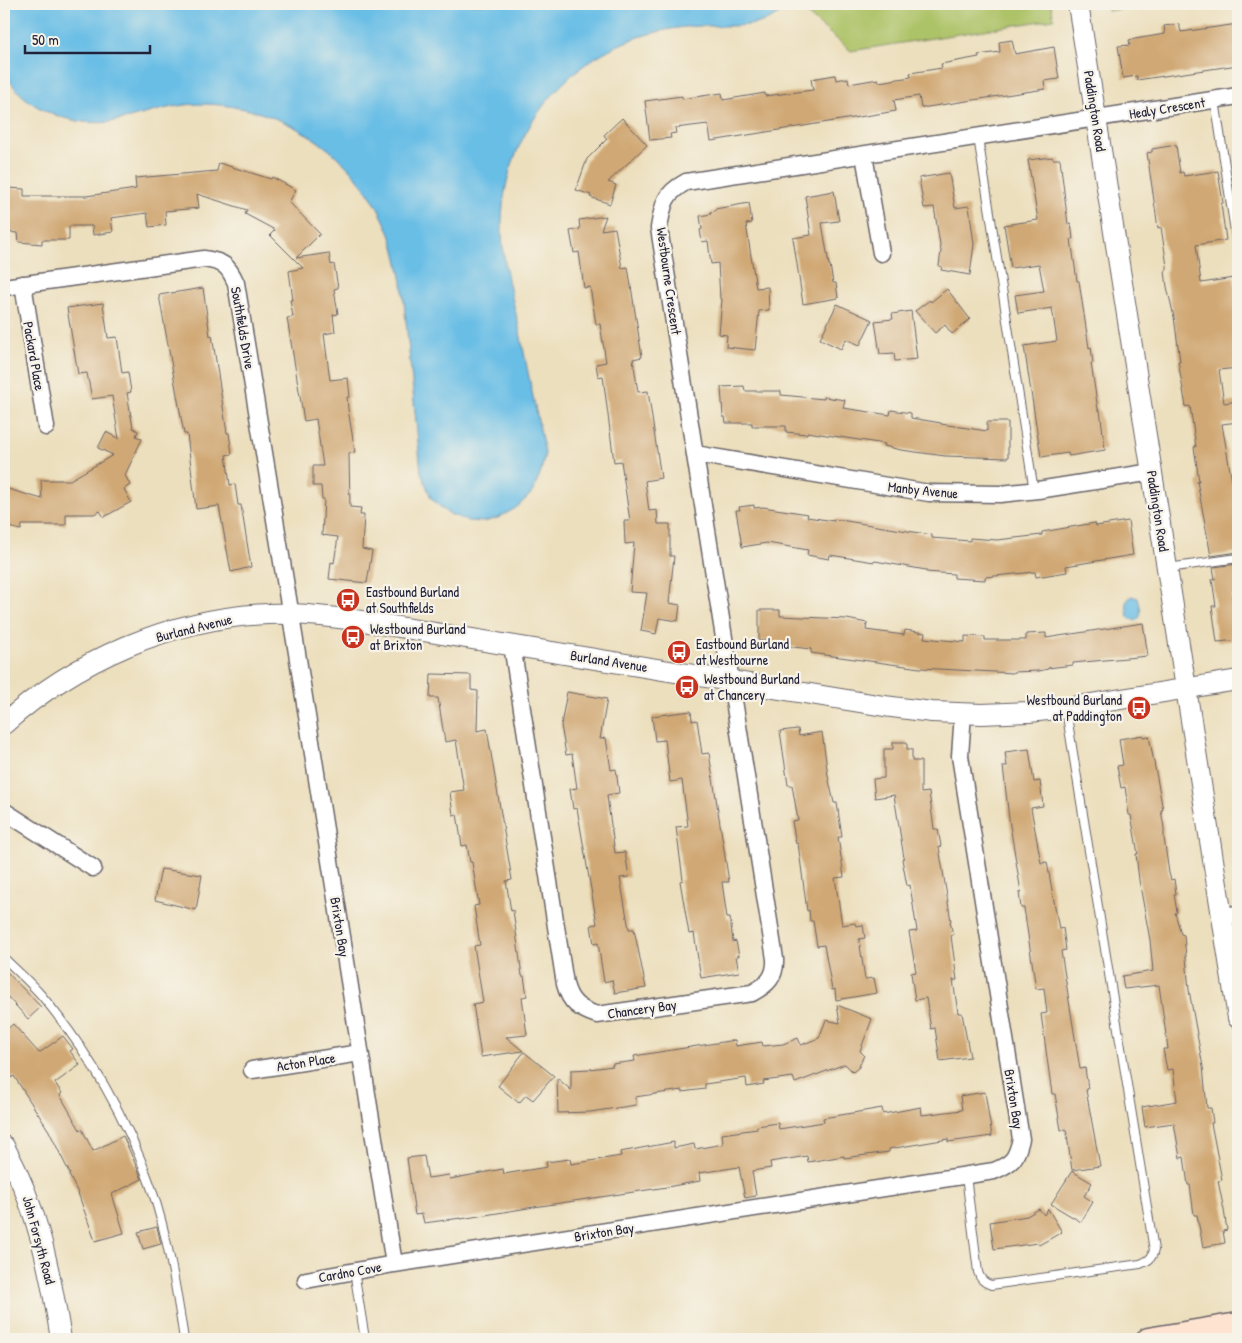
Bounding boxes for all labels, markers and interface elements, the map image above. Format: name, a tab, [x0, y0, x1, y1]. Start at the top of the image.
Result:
scale bar	[25, 22, 150, 54]
text: 50 m	[32, 29, 59, 50]
street label: Paddington Road	[1079, 69, 1111, 153]
street label: Healy Crescent	[1128, 92, 1207, 124]
street label: Westbourne Crescent	[653, 226, 686, 336]
street label: Southfields Drive	[227, 285, 260, 371]
street label: Packard Place	[19, 320, 50, 392]
street label: Paddington Road	[1142, 469, 1174, 553]
street label: Manby Avenue	[887, 476, 960, 504]
place label: Eastbound Burland at Southfields	[366, 582, 460, 617]
bus stop icon: Eastbound Burland at Southfields	[335, 587, 361, 613]
street label: Burland Avenue	[154, 609, 234, 646]
place label: Westbound Burland at Brixton	[370, 619, 466, 654]
bus stop icon: Westbound Burland at Brixton	[340, 624, 366, 650]
place label: Eastbound Burland at Westbourne	[696, 634, 790, 669]
bus stop icon: Eastbound Burland at Westbourne	[666, 639, 692, 665]
street label: Burland Avenue	[569, 645, 649, 676]
place label: Westbound Burland at Chancery	[704, 669, 800, 705]
bus stop icon: Westbound Burland at Chancery	[674, 674, 700, 700]
place label: Westbound Burland at Paddington	[1026, 690, 1123, 726]
bus stop icon: Westbound Burland at Paddington	[1126, 695, 1152, 721]
street label: Brixton Bay	[325, 896, 355, 958]
street label: Chancery Bay	[606, 994, 678, 1024]
street label: Acton Place	[275, 1047, 337, 1076]
street label: Brixton Bay	[999, 1068, 1029, 1130]
street label: John Forsyth Road	[18, 1194, 61, 1287]
street label: Brixton Bay	[573, 1217, 635, 1247]
street label: Cardno Cove	[317, 1257, 383, 1286]

